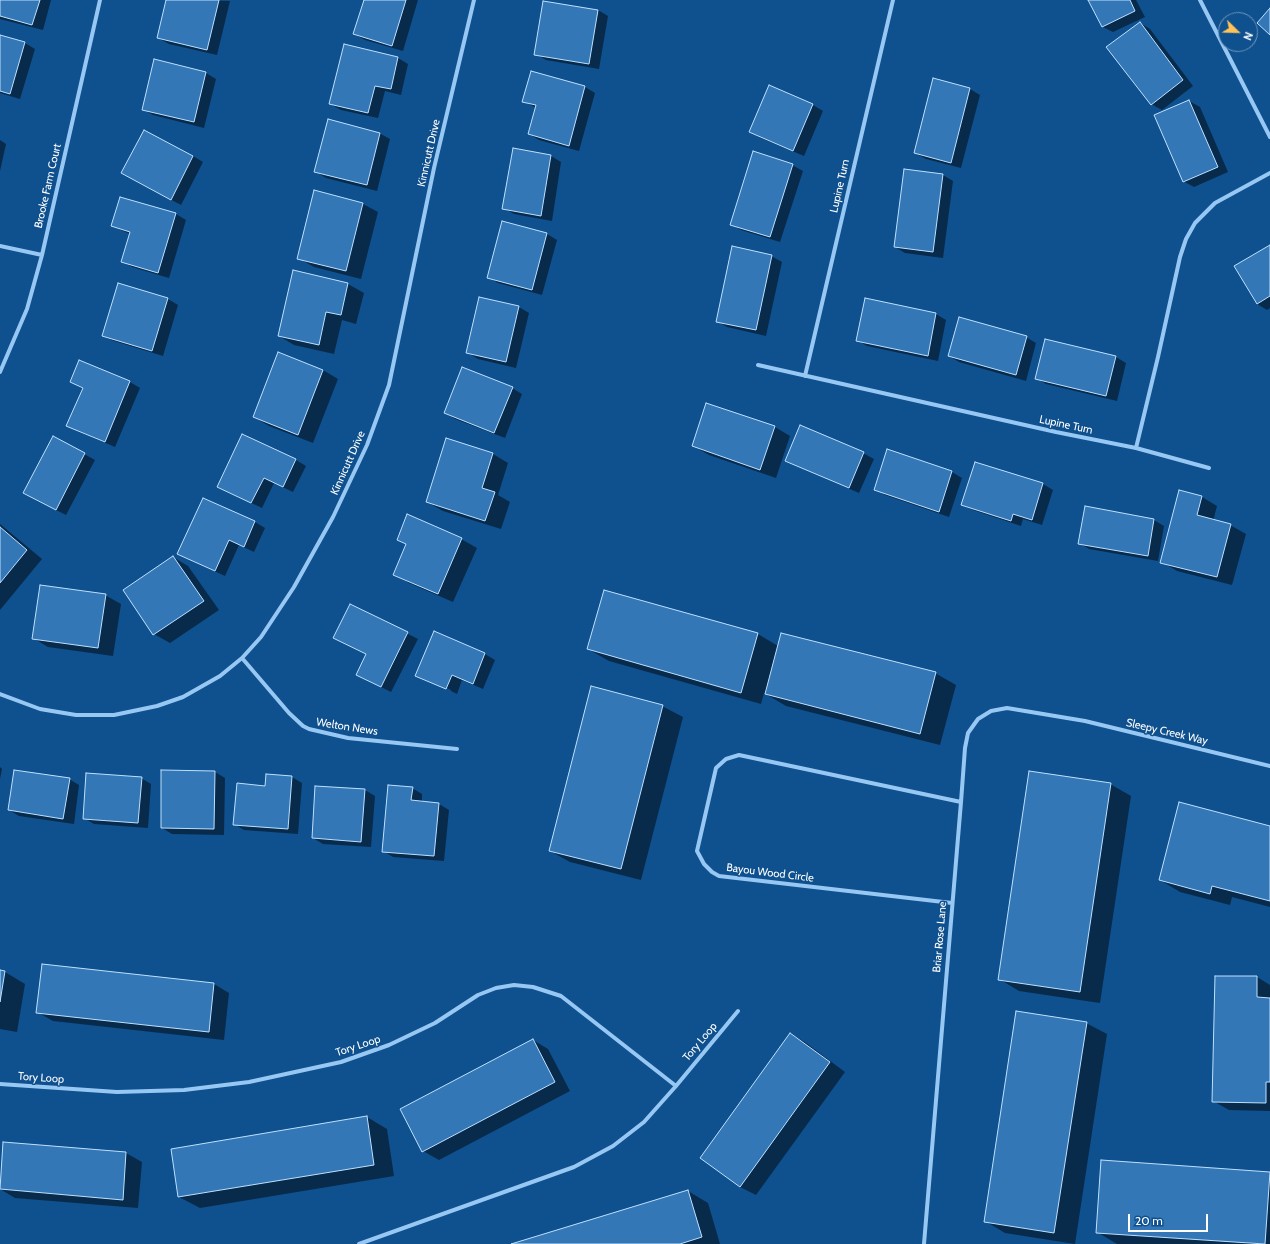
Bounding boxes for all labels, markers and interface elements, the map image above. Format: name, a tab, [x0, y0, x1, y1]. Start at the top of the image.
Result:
north arrow	[1218, 12, 1258, 52]
text: N	[1240, 30, 1256, 43]
street label: Kinnicutt Drive	[415, 118, 443, 188]
street label: Brooke Farm Court	[32, 142, 64, 230]
street label: Lupine Turn	[827, 158, 853, 214]
street label: Lupine Turn	[1038, 413, 1094, 437]
street label: Kinnicutt Drive	[328, 429, 368, 497]
street label: Welton News	[315, 716, 379, 738]
street label: Sleepy Creek Way	[1125, 716, 1209, 748]
street label: Bayou Wood Circle	[726, 861, 814, 885]
street label: Briar Rose Lane	[930, 901, 950, 973]
street label: Tory Loop	[680, 1020, 720, 1064]
street label: Tory Loop	[334, 1033, 382, 1059]
street label: Tory Loop	[18, 1070, 64, 1086]
scale bar	[1130, 1206, 1210, 1232]
text: 20 m	[1135, 1213, 1163, 1228]

